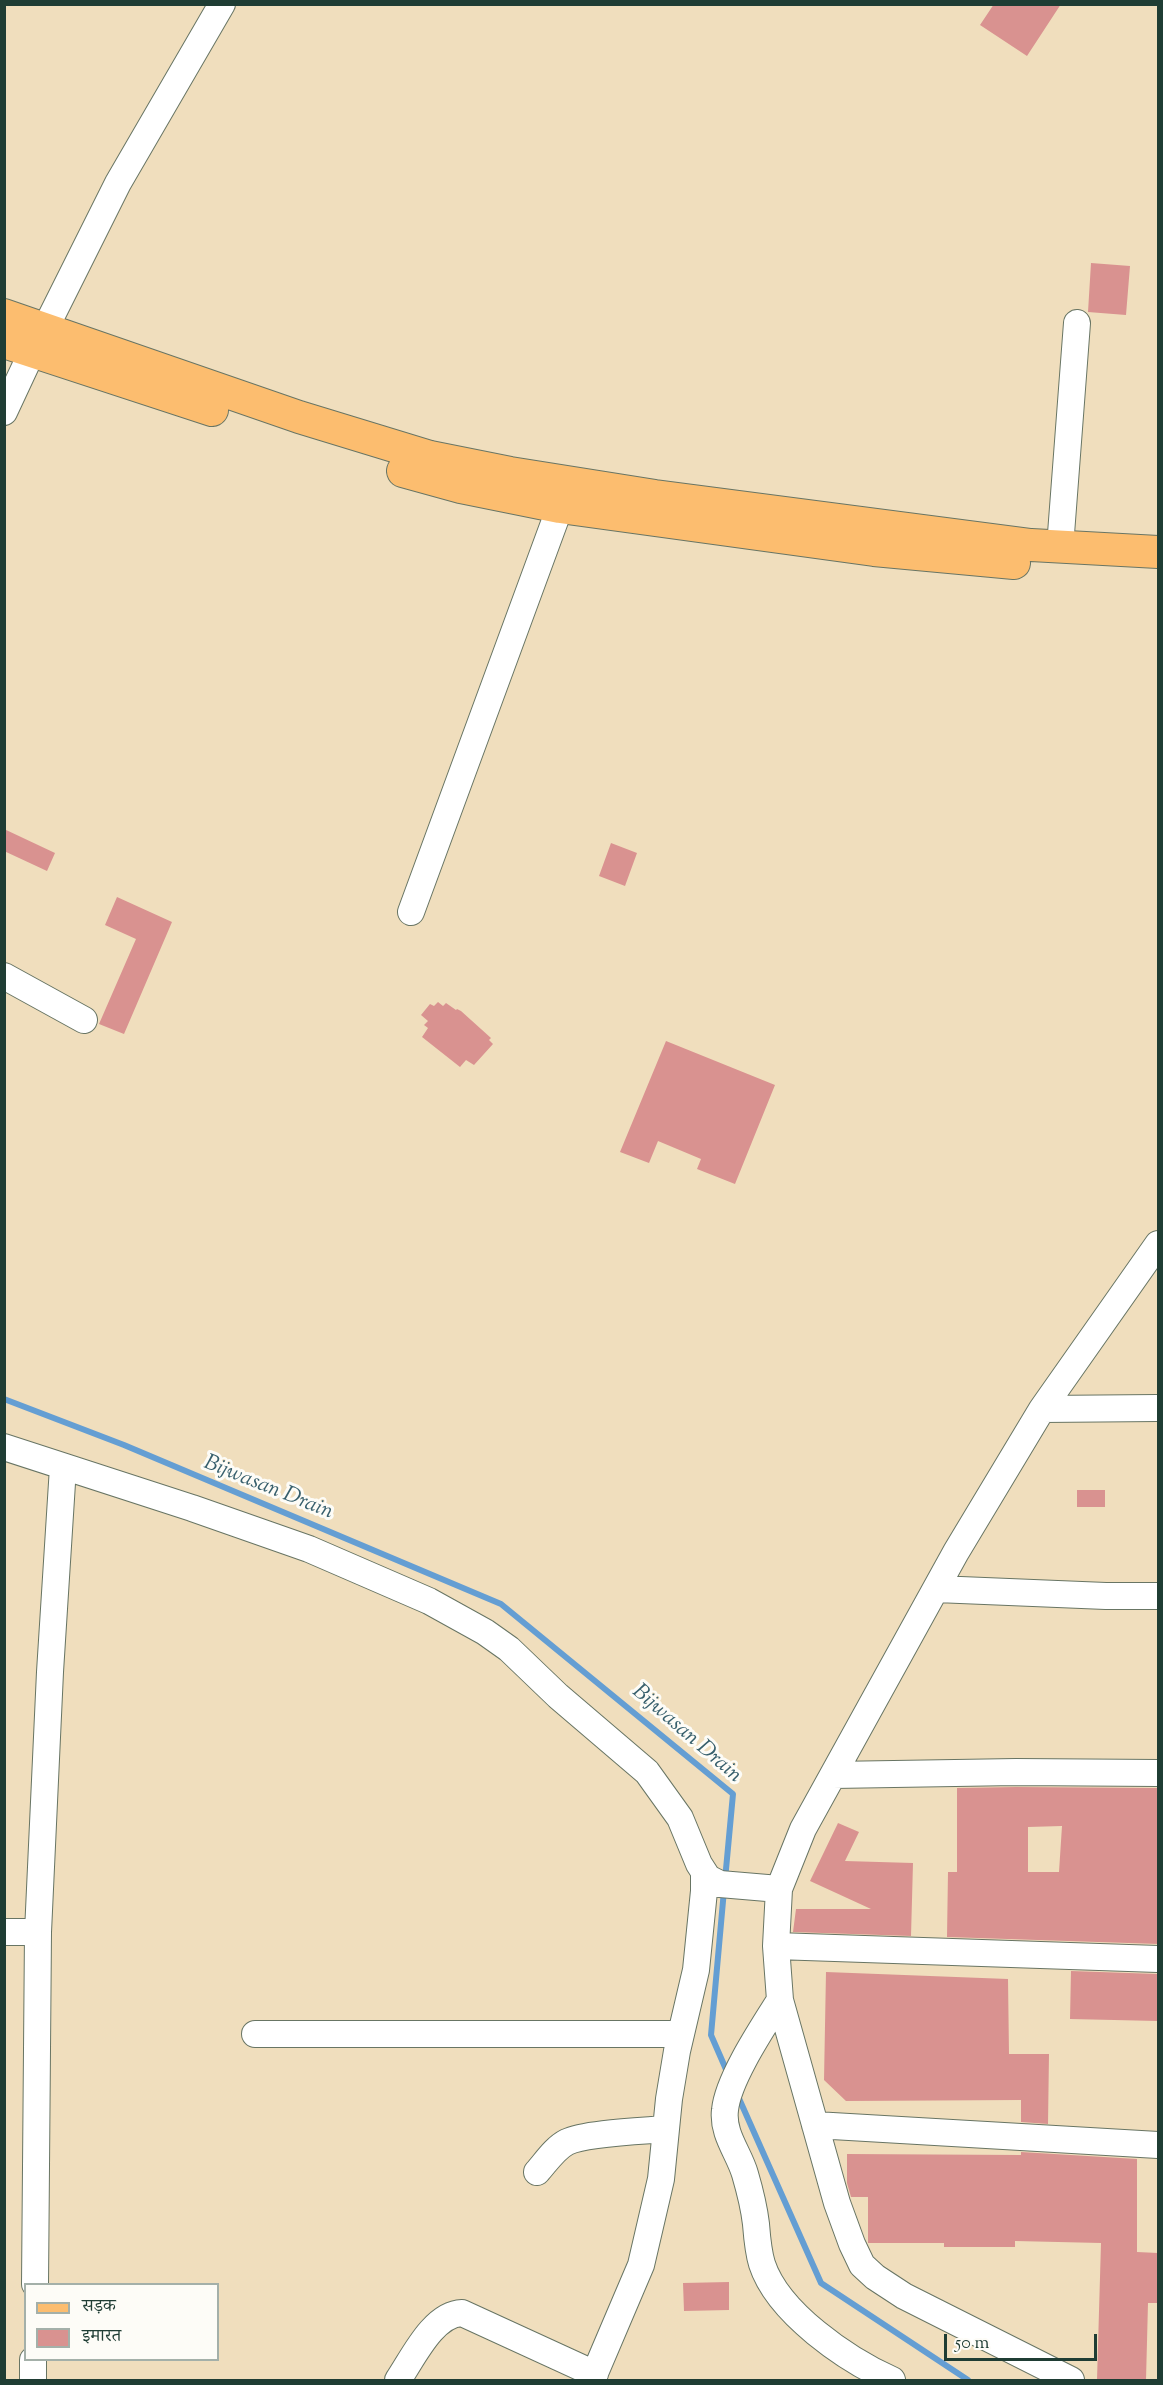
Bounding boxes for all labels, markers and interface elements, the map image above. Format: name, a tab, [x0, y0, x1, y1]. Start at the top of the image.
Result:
water label: Bijwasan Drain	[200, 1451, 336, 1527]
water label: Bijwasan Drain	[626, 1680, 746, 1790]
legend	[24, 2283, 219, 2361]
text: सड़क	[82, 2294, 116, 2320]
scale bar	[947, 2322, 1100, 2360]
text: इमारत	[82, 2324, 121, 2350]
text: 50 m	[955, 2331, 989, 2357]

